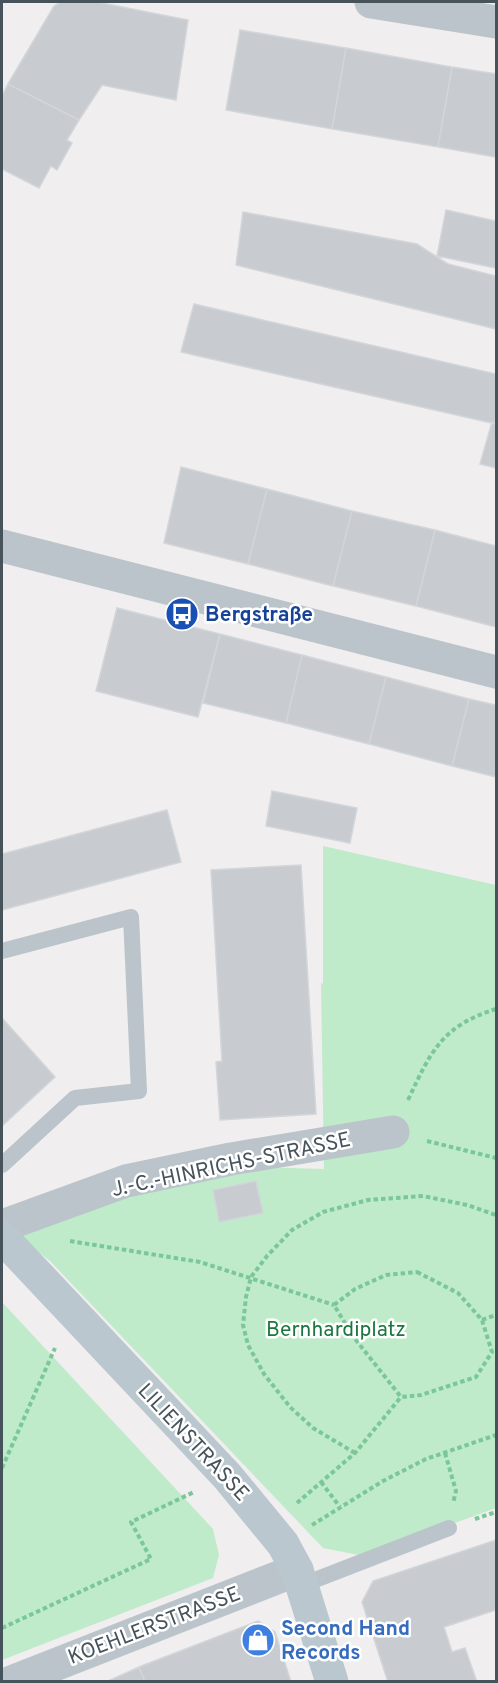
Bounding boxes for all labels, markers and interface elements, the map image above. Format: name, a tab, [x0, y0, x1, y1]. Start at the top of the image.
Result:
bus stop icon: Bergstraße	[164, 596, 200, 632]
place label: Bergstraße	[205, 602, 313, 629]
street label: J.-C.-HINRICHS-STRASSE	[109, 1127, 353, 1204]
park label: Bernhardiplatz	[266, 1317, 406, 1344]
street label: LILIENSTRASSE	[131, 1378, 255, 1508]
street label: KOEHLERSTRASSE	[65, 1581, 245, 1672]
place label: Second Hand Records	[281, 1616, 410, 1667]
shop icon: Second Hand Records	[240, 1622, 276, 1658]

